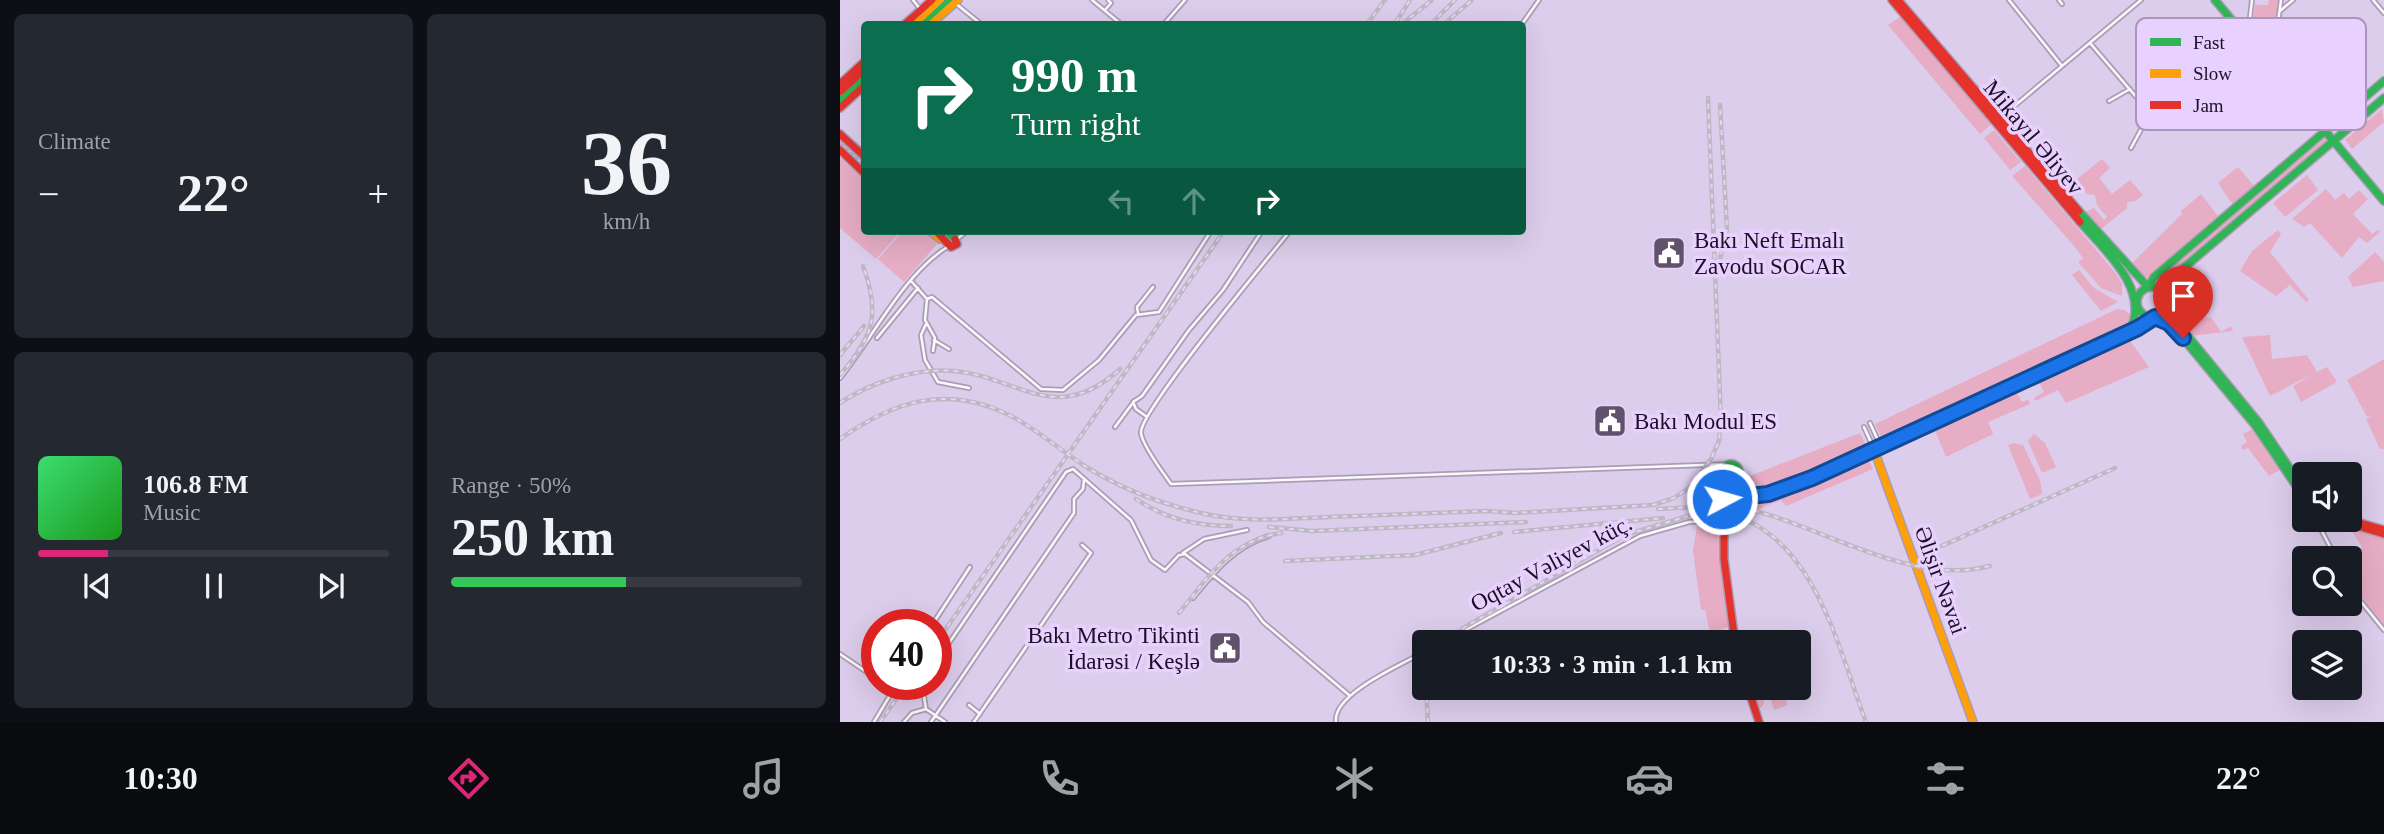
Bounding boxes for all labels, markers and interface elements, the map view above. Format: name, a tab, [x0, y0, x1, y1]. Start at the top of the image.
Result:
legend	[2136, 18, 2366, 130]
text: Fast	[2193, 32, 2225, 53]
text: 990 m	[1011, 48, 1138, 103]
icon: right	[896, 49, 987, 140]
text: Slow	[2193, 63, 2232, 84]
street label: Mikayıl Əliyev	[1979, 75, 2089, 200]
text: Jam	[2193, 95, 2224, 116]
text: Turn right	[1011, 106, 1141, 142]
text: 36	[581, 113, 672, 214]
text: Climate	[38, 129, 111, 154]
text: 22°	[177, 165, 250, 222]
text: −	[38, 173, 59, 215]
text: +	[368, 173, 389, 215]
icon: left	[1102, 182, 1140, 220]
icon: ahead	[1175, 182, 1213, 220]
icon: right	[1248, 182, 1286, 220]
text: km/h	[603, 209, 650, 234]
place label: Bakı Neft Emalı Zavodu SOCAR	[1694, 228, 1847, 279]
public building icon: Bakı Neft Emalı Zavodu SOCAR	[1650, 234, 1688, 272]
pin	[2153, 266, 2213, 338]
icon: arrive	[2164, 277, 2202, 315]
public building icon: Bakı Modul ES	[1591, 402, 1629, 440]
place label: Bakı Modul ES	[1634, 409, 1777, 434]
position arrow	[1685, 462, 1759, 536]
map controls	[2292, 462, 2362, 700]
button: sound	[2292, 462, 2362, 532]
text: 106.8 FM	[143, 470, 248, 499]
text: Range · 50%	[451, 473, 571, 498]
text: Music	[143, 500, 201, 525]
text: 250 km	[451, 509, 614, 566]
street label: Oqtay Vəliyev küç.	[1466, 510, 1636, 617]
street label: Əlişir Nəvai	[1909, 523, 1972, 638]
button: search	[2292, 546, 2362, 616]
icon: previous	[78, 567, 116, 605]
icon: pause	[195, 567, 233, 605]
icon: next	[312, 567, 350, 605]
speed limit sign: 40	[861, 609, 952, 700]
place label: Bakı Metro Tikinti İdarəsi / Keşlə	[1027, 623, 1200, 674]
public building icon: Bakı Metro Tikinti İdarəsi / Keşlə	[1206, 629, 1244, 667]
button: layers	[2292, 630, 2362, 700]
text: 10:33 · 3 min · 1.1 km	[1491, 650, 1732, 679]
icon: directions	[444, 754, 493, 803]
icon: music	[739, 754, 788, 803]
icon: phone	[1035, 754, 1084, 803]
icon: climate	[1330, 754, 1379, 803]
icon: car	[1625, 754, 1674, 803]
icon: filters	[1921, 754, 1970, 803]
text: 10:30	[123, 760, 198, 796]
text: 22°	[2216, 760, 2261, 796]

